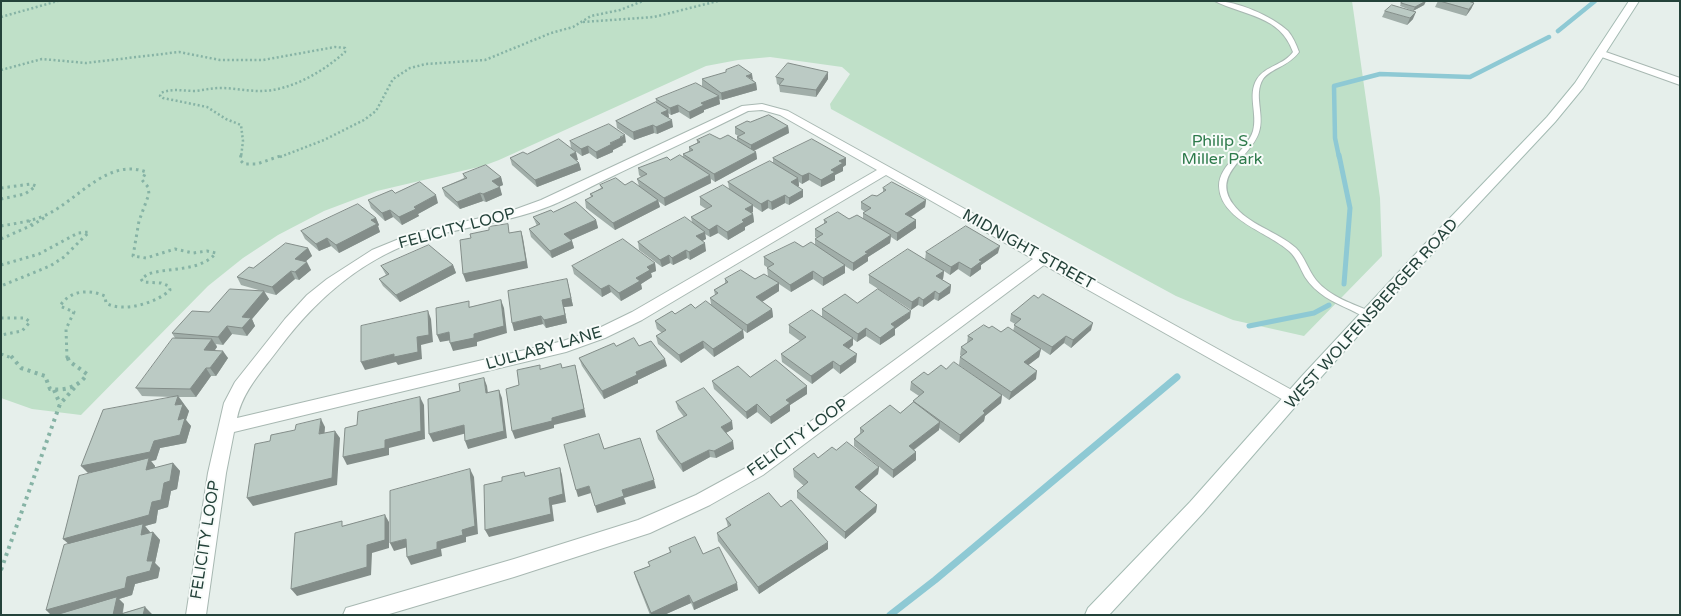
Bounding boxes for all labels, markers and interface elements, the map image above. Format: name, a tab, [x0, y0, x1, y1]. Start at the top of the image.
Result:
park label: Philip S. Miller Park	[1182, 132, 1262, 170]
street label: FELICITY LOOP	[396, 204, 518, 254]
street label: MIDNIGHT STREET	[959, 206, 1097, 294]
street label: WEST WOLFENSBERGER ROAD	[1281, 215, 1463, 413]
street label: LULLABY LANE	[484, 323, 604, 375]
street label: FELICITY LOOP	[744, 395, 852, 481]
street label: FELICITY LOOP	[187, 479, 225, 601]

